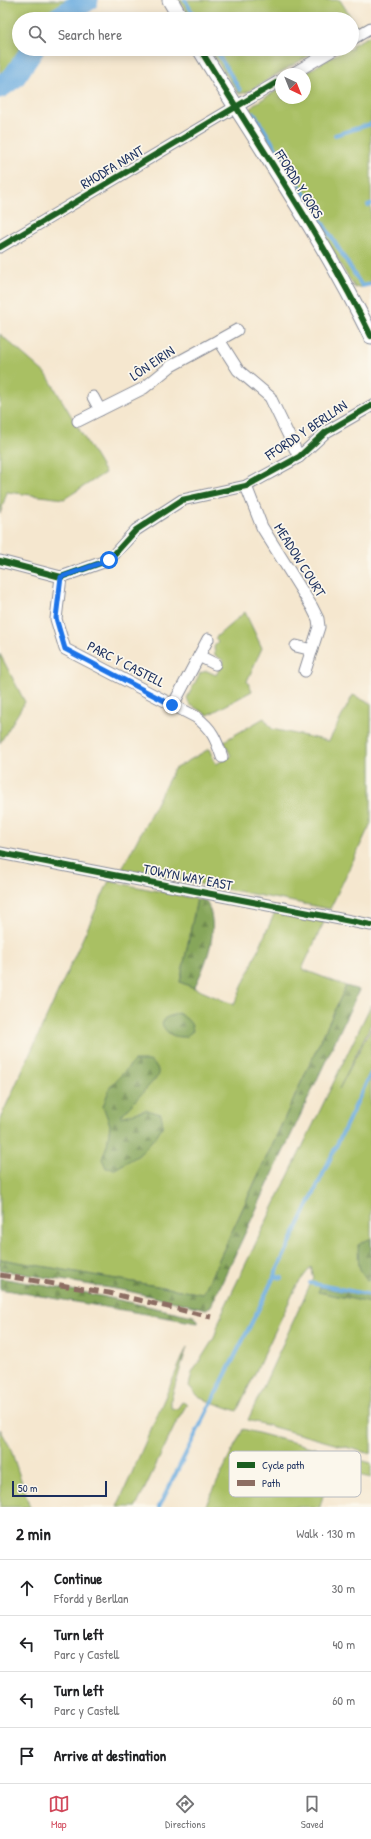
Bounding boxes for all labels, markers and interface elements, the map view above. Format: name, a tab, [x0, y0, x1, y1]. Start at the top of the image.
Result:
search box	[12, 12, 359, 56]
icon: search	[26, 23, 48, 45]
text: Search here	[58, 24, 122, 45]
north arrow	[275, 68, 311, 104]
street label: RHODFA NANT	[76, 140, 147, 193]
street label: FFORDD Y GORS	[270, 145, 328, 222]
street label: LÔN EIRIN	[126, 341, 178, 385]
street label: FFORDD Y BERLLAN	[260, 395, 350, 465]
street label: MEADOW COURT	[270, 519, 331, 601]
route start	[100, 551, 118, 569]
street label: PARC Y CASTELL	[84, 636, 168, 691]
route end	[163, 696, 181, 714]
street label: TOWYN WAY EAST	[142, 859, 235, 895]
legend	[229, 1451, 361, 1497]
text: Cycle path	[262, 1458, 305, 1472]
text: Path	[262, 1476, 280, 1490]
scale bar	[12, 1479, 107, 1498]
text: 50 m	[18, 1481, 38, 1495]
text: 2 min	[16, 1522, 51, 1545]
text: Walk · 130 m	[296, 1524, 355, 1542]
text: Continue	[54, 1568, 102, 1589]
icon: ahead	[16, 1577, 38, 1599]
text: 30 m	[332, 1579, 355, 1597]
text: Ffordd y Berllan	[54, 1589, 129, 1607]
text: Turn left	[54, 1624, 104, 1645]
icon: left	[16, 1633, 38, 1655]
text: 40 m	[332, 1635, 355, 1653]
text: Parc y Castell	[54, 1645, 119, 1663]
text: Turn left	[54, 1680, 104, 1701]
icon: left	[16, 1689, 38, 1711]
text: 60 m	[332, 1691, 355, 1709]
text: Parc y Castell	[54, 1701, 119, 1719]
icon: arrive	[16, 1745, 38, 1767]
text: Arrive at destination	[54, 1745, 166, 1766]
tab: Map	[48, 1793, 70, 1831]
tab: Directions	[165, 1793, 206, 1831]
tab: Saved	[301, 1793, 323, 1831]

